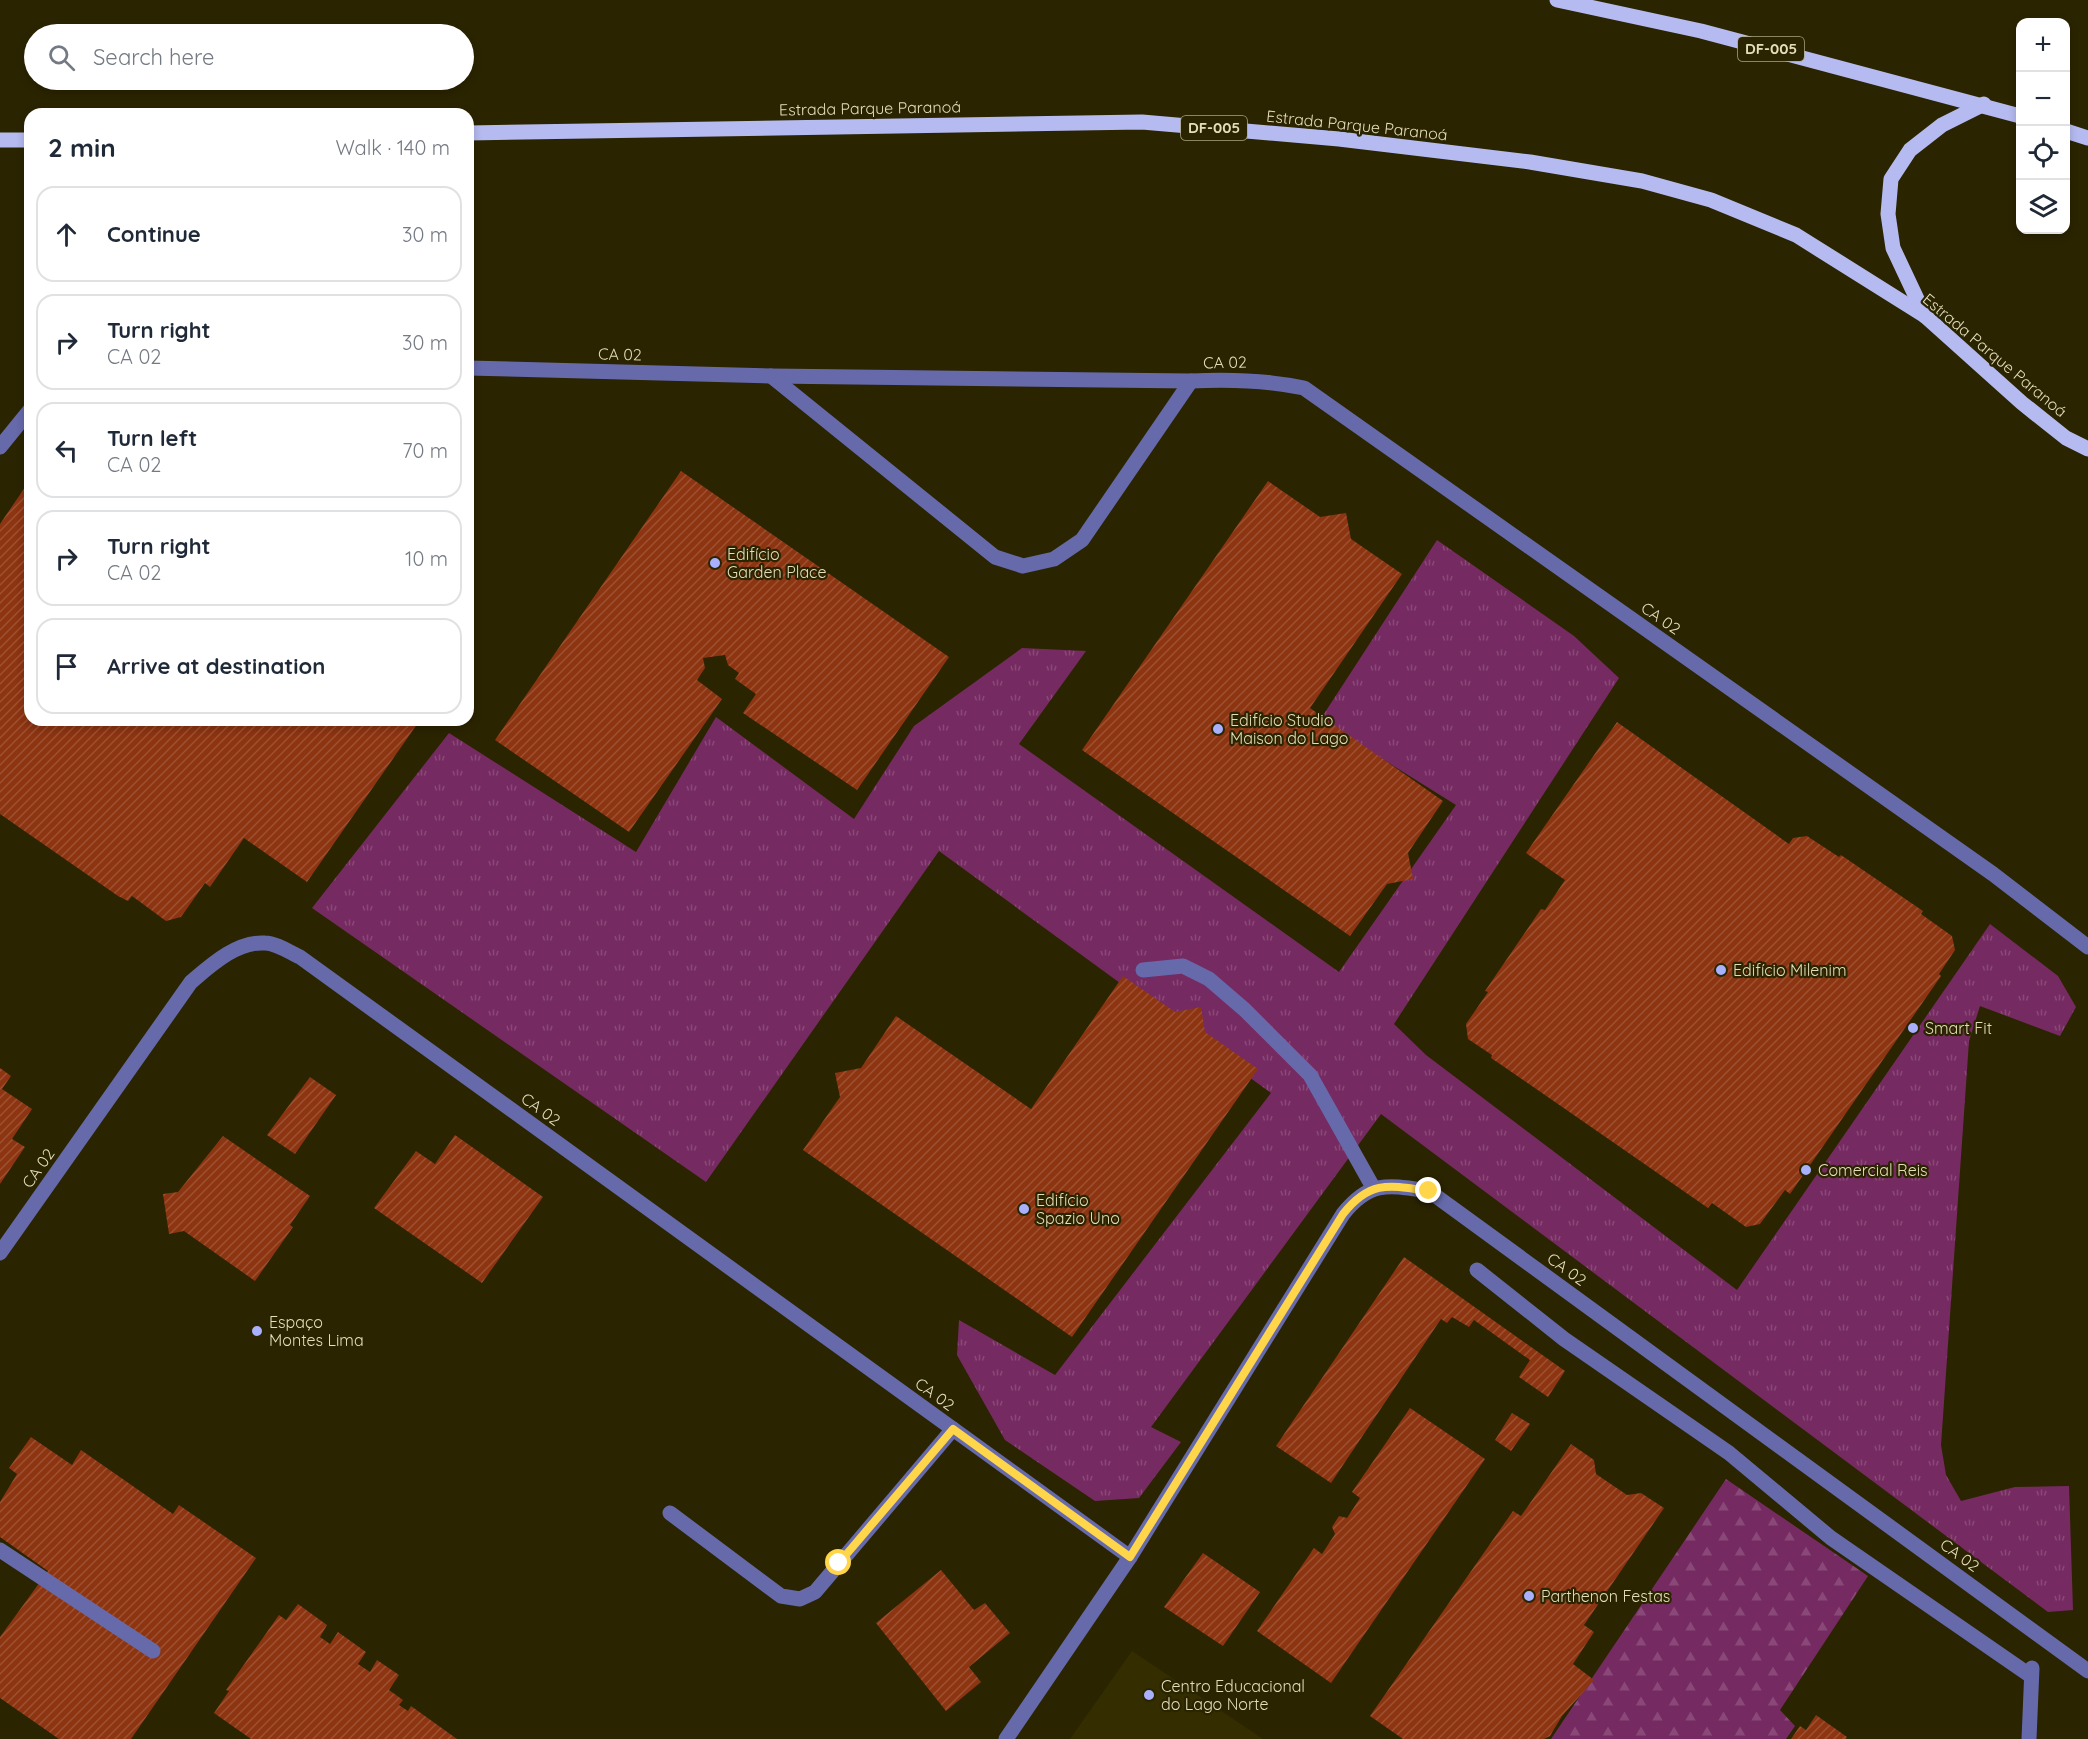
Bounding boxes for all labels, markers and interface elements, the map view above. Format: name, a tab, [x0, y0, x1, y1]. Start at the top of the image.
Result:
map controls	[2016, 18, 2070, 234]
button: +	[2016, 18, 2070, 72]
search box	[24, 24, 474, 90]
road number: DF-005	[1738, 37, 1804, 61]
icon: search	[45, 41, 78, 74]
text: Search here	[93, 43, 214, 71]
button: −	[2016, 72, 2070, 126]
street label: Estrada Parque Paranoá	[779, 96, 961, 120]
street label: Estrada Parque Paranoá	[1265, 106, 1449, 144]
road number: DF-005	[1181, 116, 1247, 140]
button: locate	[2016, 126, 2070, 180]
text: 2 min	[48, 131, 116, 164]
text: Walk · 140 m	[335, 135, 450, 160]
button: layers	[2016, 180, 2070, 234]
icon: ahead	[50, 218, 83, 251]
text: Continue	[107, 220, 201, 248]
text: 30 m	[402, 222, 448, 247]
street label: Estrada Parque Paranoá	[1919, 289, 2071, 421]
text: Turn right	[107, 316, 211, 344]
icon: right	[50, 326, 83, 359]
text: 30 m	[402, 330, 448, 355]
text: CA 02	[107, 344, 161, 369]
street label: CA 02	[598, 344, 642, 364]
street label: CA 02	[1203, 352, 1247, 372]
text: Turn left	[107, 424, 197, 452]
icon: left	[50, 434, 83, 467]
text: 70 m	[402, 438, 448, 463]
text: CA 02	[107, 452, 161, 477]
text: Turn right	[107, 532, 211, 560]
icon: right	[50, 542, 83, 575]
place label: Edifício Garden Place	[727, 544, 826, 582]
text: 10 m	[405, 546, 448, 571]
marker: Edifício Garden Place	[708, 556, 722, 570]
text: CA 02	[107, 560, 161, 585]
street label: CA 02	[1637, 597, 1685, 639]
icon: arrive	[50, 650, 83, 683]
text: Arrive at destination	[107, 652, 325, 680]
place label: Edifício Studio Maison do Lago	[1230, 710, 1348, 748]
marker: Edifício Studio Maison do Lago	[1211, 722, 1225, 736]
place label: Edifício Milenim	[1733, 960, 1847, 980]
marker: Edifício Milenim	[1714, 963, 1728, 977]
place label: Smart Fit	[1925, 1018, 1992, 1038]
marker: Smart Fit	[1906, 1021, 1920, 1035]
street label: CA 02	[518, 1088, 565, 1130]
street label: CA 02	[17, 1144, 59, 1192]
place label: Comercial Reis	[1818, 1160, 1928, 1180]
marker: Comercial Reis	[1799, 1163, 1813, 1177]
route end	[1415, 1177, 1441, 1203]
place label: Edifício Spazio Uno	[1036, 1190, 1120, 1228]
marker: Edifício Spazio Uno	[1017, 1202, 1031, 1216]
street label: CA 02	[1544, 1248, 1591, 1290]
place label: Espaço Montes Lima	[269, 1312, 364, 1350]
marker: Espaço Montes Lima	[250, 1324, 264, 1338]
street label: CA 02	[912, 1373, 959, 1415]
street label: CA 02	[1937, 1534, 1984, 1576]
route start	[825, 1549, 851, 1575]
place label: Parthenon Festas	[1541, 1586, 1670, 1606]
marker: Parthenon Festas	[1522, 1589, 1536, 1603]
place label: Centro Educacional do Lago Norte	[1161, 1676, 1305, 1714]
marker: Centro Educacional do Lago Norte	[1142, 1688, 1156, 1702]

